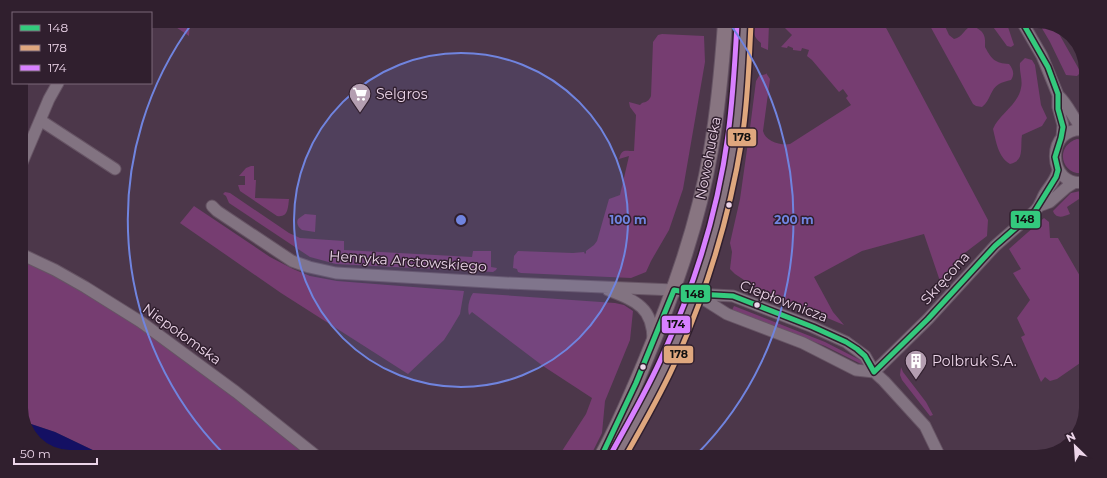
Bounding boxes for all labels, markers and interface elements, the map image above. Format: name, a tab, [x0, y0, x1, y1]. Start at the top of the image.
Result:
legend	[12, 12, 152, 84]
text: 148	[48, 20, 68, 35]
text: 178	[48, 40, 67, 55]
text: 174	[48, 60, 67, 75]
supermarket icon: Selgros	[347, 81, 373, 114]
place label: Selgros	[376, 85, 428, 103]
street label: Nowohucka	[691, 115, 725, 201]
line badge: 178	[727, 128, 757, 147]
text: 178	[733, 130, 751, 144]
unlabelled marker	[724, 200, 734, 210]
line badge: 148	[1010, 210, 1041, 229]
text: 100 m	[610, 212, 646, 227]
text: 200 m	[774, 212, 814, 227]
text: 148	[1015, 212, 1035, 226]
centre of rings	[454, 213, 468, 227]
street label: Henryka Arctowskiego	[329, 247, 488, 276]
street label: Skręcona	[917, 248, 973, 308]
street label: Ciepłownicza	[737, 276, 831, 326]
line badge: 148	[680, 284, 711, 303]
text: 148	[685, 287, 705, 301]
street label: Niepołomska	[139, 299, 225, 369]
unlabelled marker	[752, 300, 762, 310]
line badge: 174	[661, 315, 691, 334]
text: 174	[667, 317, 685, 331]
line badge: 178	[663, 345, 694, 364]
text: 178	[670, 347, 688, 361]
building icon: Polbruk S.A.	[903, 348, 929, 381]
place label: Polbruk S.A.	[932, 352, 1017, 370]
unlabelled marker	[638, 362, 648, 372]
north arrow	[1055, 426, 1095, 466]
text: N	[1064, 429, 1078, 445]
scale bar	[14, 440, 97, 466]
text: 50 m	[20, 446, 51, 461]

